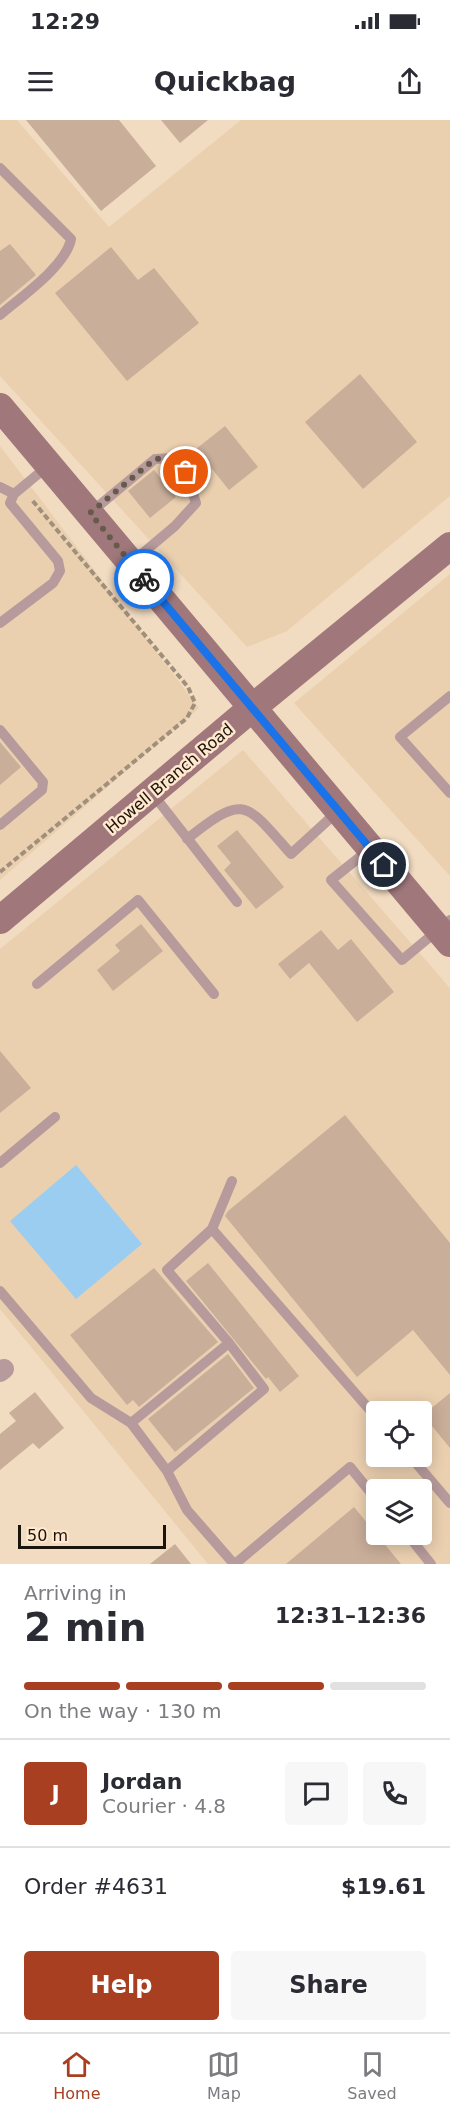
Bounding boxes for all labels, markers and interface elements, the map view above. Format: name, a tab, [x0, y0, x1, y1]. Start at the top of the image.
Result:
text: 12:29	[30, 9, 100, 34]
icon: menu	[24, 65, 57, 98]
icon: share	[393, 65, 426, 98]
text: Quickbag	[154, 66, 296, 97]
pin	[160, 446, 211, 497]
icon: bag	[169, 455, 202, 488]
courier	[114, 549, 174, 609]
icon: bike	[128, 563, 161, 596]
street label: Howell Branch Road	[102, 720, 237, 837]
pin	[358, 839, 409, 890]
icon: home	[367, 848, 400, 881]
map controls	[366, 1401, 432, 1545]
button: locate	[366, 1401, 432, 1467]
button: layers	[366, 1479, 432, 1545]
scale bar	[18, 1522, 166, 1550]
text: 50 m	[27, 1526, 68, 1545]
text: Arriving in	[24, 1581, 127, 1605]
text: 12:31–12:36	[275, 1603, 426, 1628]
text: 2 min	[24, 1605, 146, 1650]
text: On the way · 130 m	[24, 1699, 222, 1723]
button: chat	[285, 1762, 348, 1825]
button: phone	[363, 1762, 426, 1825]
text: Jordan	[102, 1769, 182, 1794]
text: J	[51, 1781, 60, 1806]
text: Courier · 4.8	[102, 1794, 226, 1818]
text: Order #4631	[24, 1874, 168, 1899]
text: $19.61	[341, 1874, 426, 1899]
button: Help	[24, 1951, 219, 2020]
button: Share	[231, 1951, 426, 2020]
tab: Home	[53, 2048, 101, 2103]
tab: Map	[207, 2048, 241, 2103]
tab: Saved	[347, 2048, 397, 2103]

